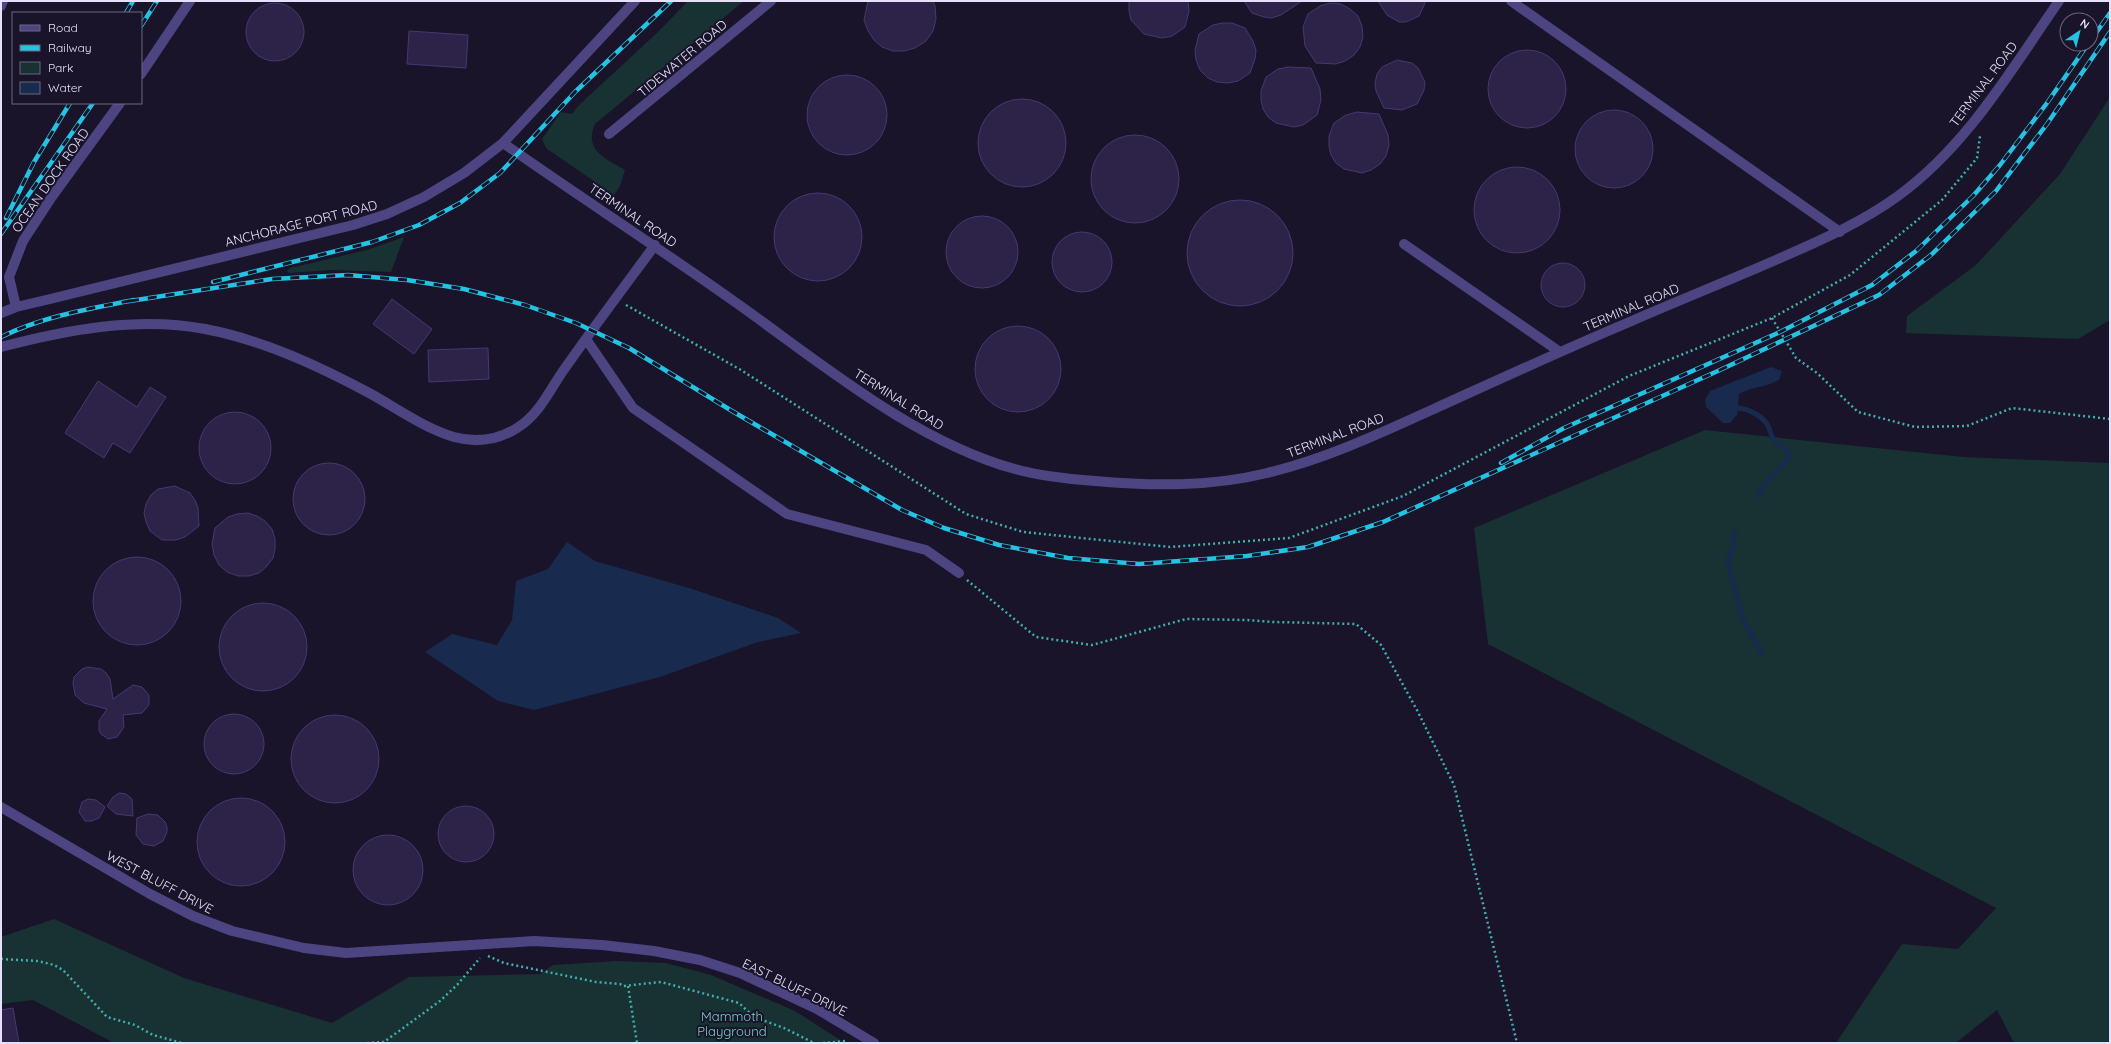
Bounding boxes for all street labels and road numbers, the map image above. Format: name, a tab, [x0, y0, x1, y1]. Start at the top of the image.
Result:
street label: TIDEWATER ROAD	[634, 16, 730, 100]
street label: TERMINAL ROAD	[1946, 38, 2020, 130]
street label: OCEAN DOCK ROAD	[8, 125, 92, 235]
street label: TERMINAL ROAD	[586, 180, 680, 250]
street label: ANCHORAGE PORT ROAD	[223, 196, 379, 250]
street label: TERMINAL ROAD	[1581, 280, 1681, 334]
street label: TERMINAL ROAD	[851, 365, 947, 433]
street label: TERMINAL ROAD	[1284, 409, 1386, 461]
street label: WEST BLUFF DRIVE	[104, 847, 216, 917]
street label: EAST BLUFF DRIVE	[740, 955, 850, 1019]

